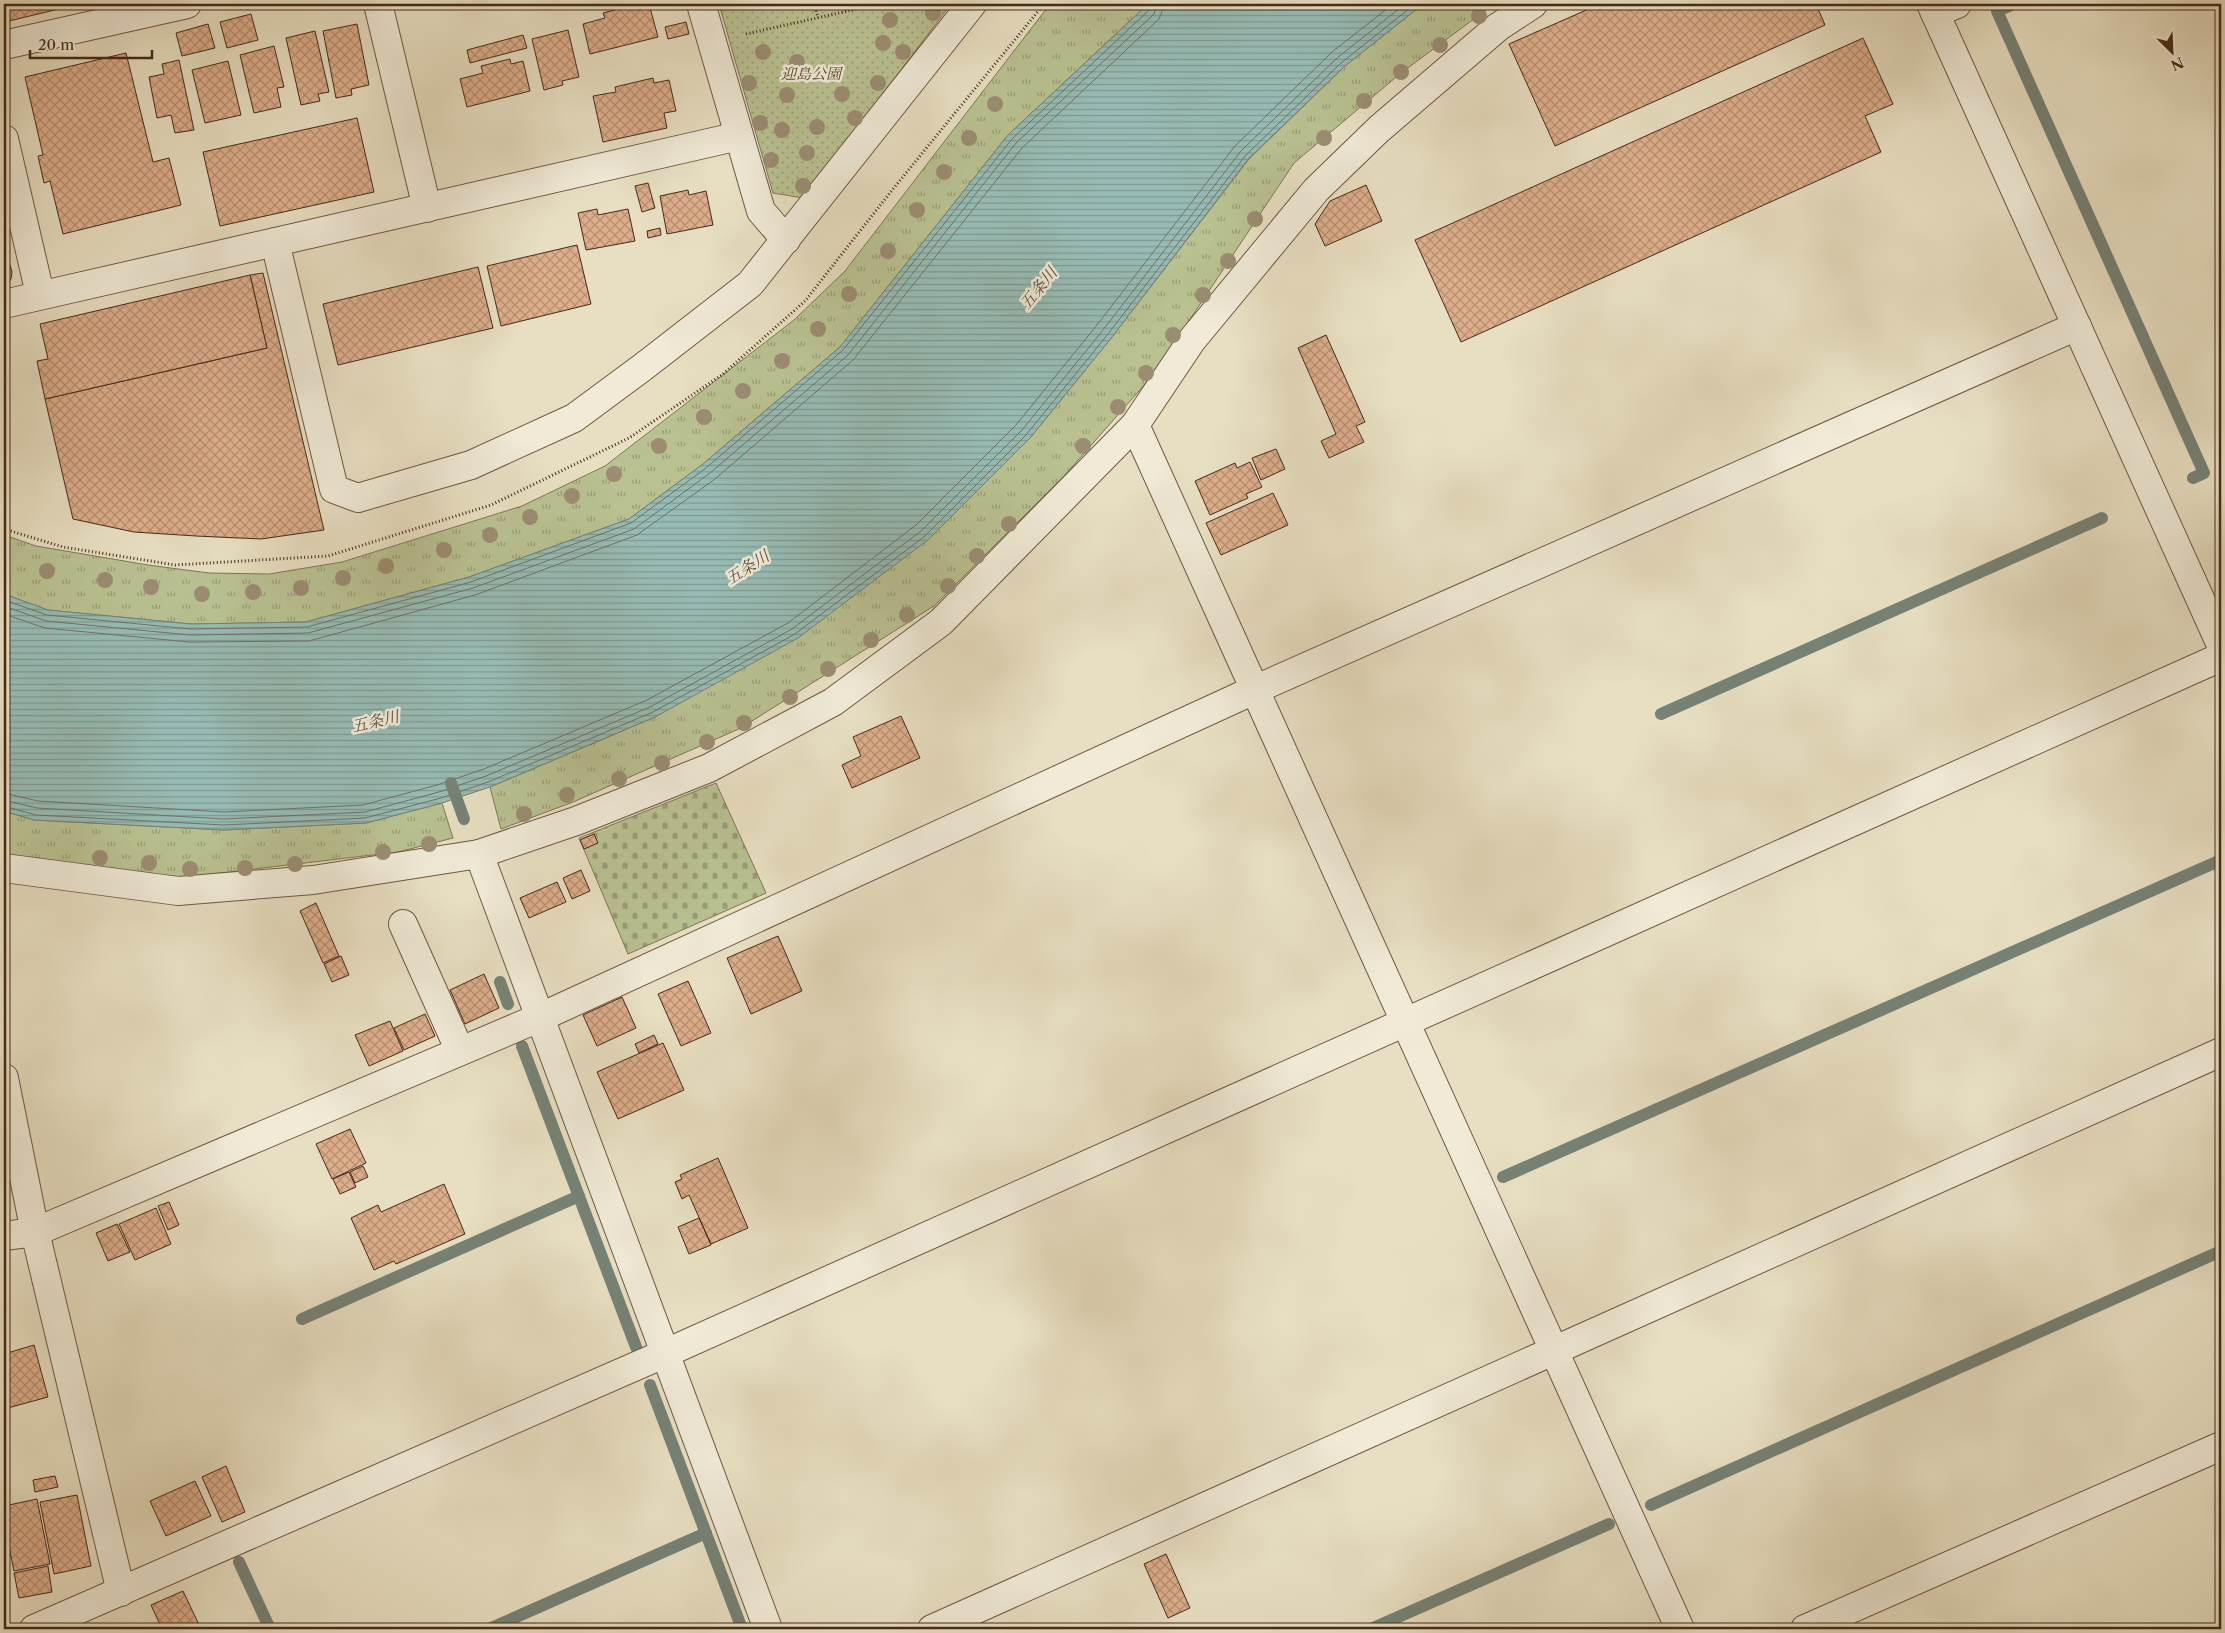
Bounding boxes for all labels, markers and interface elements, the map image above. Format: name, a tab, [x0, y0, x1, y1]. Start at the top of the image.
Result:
scale bar	[30, 28, 152, 60]
north arrow	[2148, 28, 2198, 78]
text: 20 m	[38, 35, 74, 54]
text: N	[2168, 53, 2187, 75]
park label: 迎島公園	[781, 64, 844, 83]
water label: 五条川	[1015, 262, 1062, 313]
water label: 五条川	[721, 544, 774, 588]
water label: 五条川	[349, 705, 403, 736]

